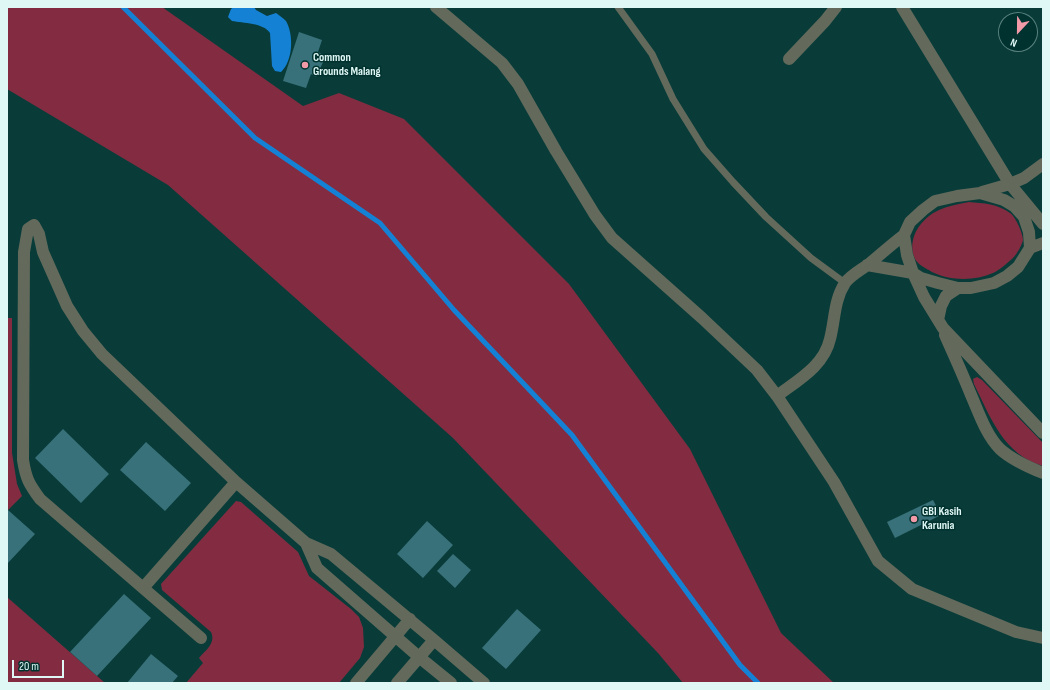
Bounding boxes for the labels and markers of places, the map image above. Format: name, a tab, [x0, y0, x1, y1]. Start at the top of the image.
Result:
place label: Common Grounds Malang	[313, 51, 381, 79]
marker: Common Grounds Malang	[300, 60, 310, 70]
place label: GBI Kasih Karunia	[922, 505, 962, 533]
marker: GBI Kasih Karunia	[909, 514, 919, 524]

